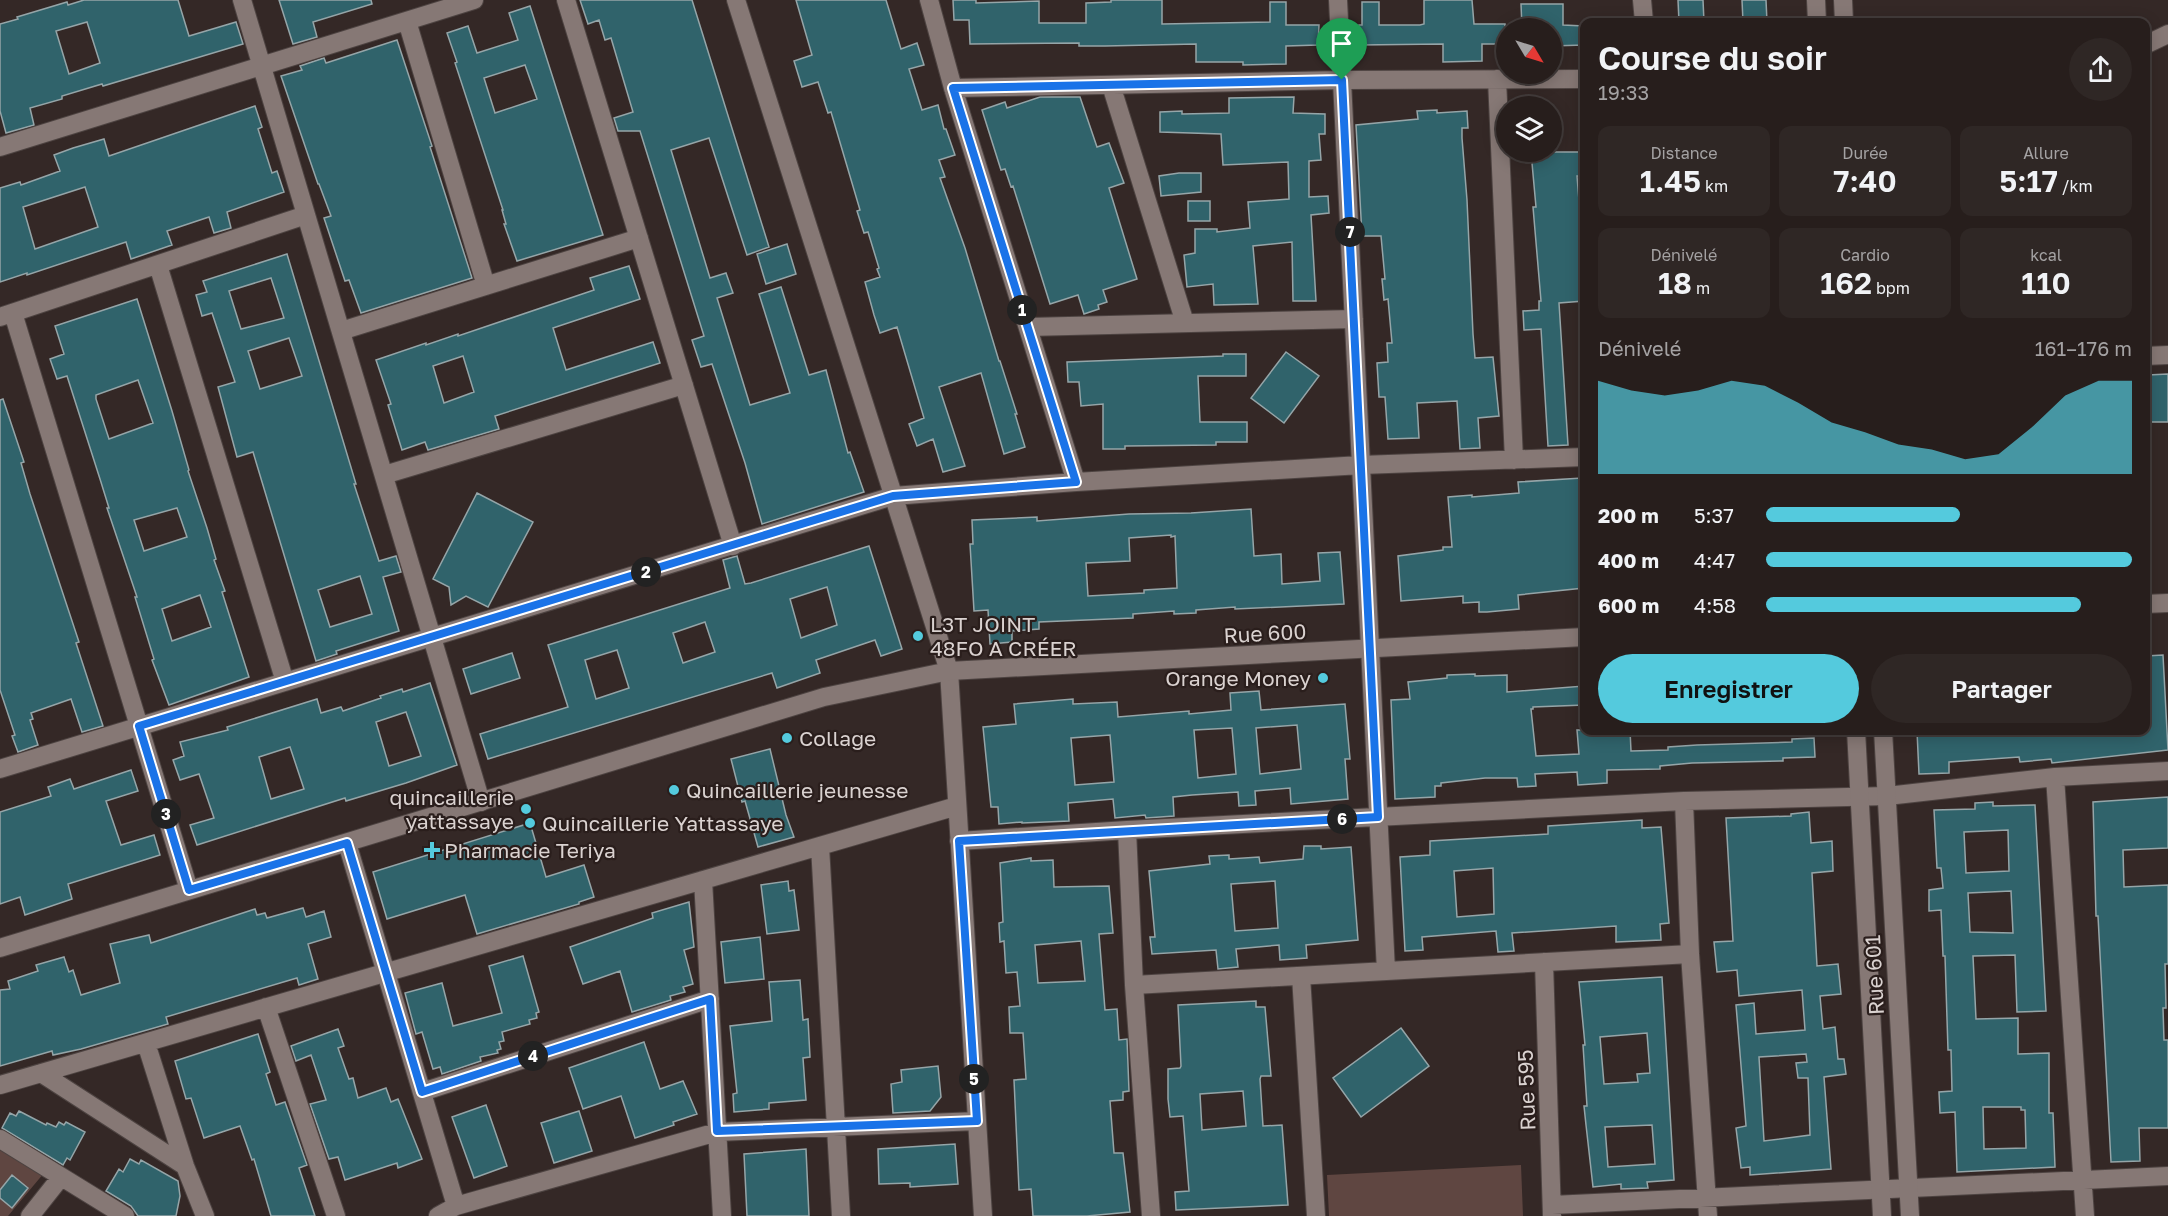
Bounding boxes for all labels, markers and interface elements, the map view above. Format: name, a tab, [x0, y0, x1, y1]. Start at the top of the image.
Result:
pin	[1316, 18, 1367, 80]
north arrow	[1496, 18, 1562, 84]
map controls	[1496, 18, 1562, 162]
icon: arrive	[1325, 27, 1358, 60]
text: Course du soir	[1598, 38, 1827, 77]
button: share	[2069, 38, 2132, 101]
text: 19:33	[1598, 80, 1649, 104]
button: layers	[1496, 96, 1562, 162]
text: Distance	[1650, 143, 1718, 163]
text: Durée	[1842, 143, 1888, 163]
text: Allure	[2023, 143, 2069, 163]
text: 1.45	[1640, 163, 1701, 199]
text: 7:40	[1833, 163, 1897, 199]
text: 5:17	[1999, 163, 2058, 199]
text: km	[1701, 176, 1728, 196]
text: /km	[2058, 176, 2093, 196]
pin: 7	[1335, 217, 1365, 247]
text: 7	[1346, 222, 1354, 242]
text: Dénivelé	[1651, 245, 1717, 265]
text: Cardio	[1840, 245, 1890, 265]
text: kcal	[2030, 245, 2062, 265]
text: 18	[1658, 265, 1692, 301]
text: 162	[1820, 265, 1872, 301]
text: 110	[2021, 265, 2071, 301]
text: m	[1692, 278, 1710, 298]
text: bpm	[1872, 278, 1910, 298]
pin: 1	[1007, 295, 1037, 325]
text: 1	[1018, 300, 1026, 320]
text: Dénivelé	[1598, 336, 1681, 360]
text: 161–176 m	[2035, 336, 2132, 360]
text: 200 m	[1598, 503, 1659, 527]
text: 5:37	[1694, 503, 1734, 527]
text: 400 m	[1598, 548, 1659, 572]
text: 4:47	[1694, 548, 1735, 572]
pin: 2	[631, 557, 661, 587]
text: 2	[641, 562, 651, 582]
text: 600 m	[1598, 593, 1659, 617]
text: 4:58	[1694, 593, 1736, 617]
place label: L3T JOINT 48FO A CRÉER	[930, 611, 1077, 661]
street label: Rue 600	[1223, 618, 1307, 648]
marker: L3T JOINT 48FO A CRÉER	[911, 629, 925, 643]
button: Enregistrer	[1598, 654, 1859, 723]
button: Partager	[1871, 654, 2132, 723]
place label: Orange Money	[1165, 665, 1311, 691]
marker: Orange Money	[1316, 671, 1330, 685]
place label: Collage	[799, 725, 876, 751]
marker: Collage	[780, 731, 794, 745]
place label: Quincaillerie jeunesse	[686, 777, 908, 803]
marker: Quincaillerie jeunesse	[667, 783, 681, 797]
place label: quincaillerie yattassaye	[389, 784, 514, 834]
pin: 3	[151, 799, 181, 829]
marker: quincaillerie yattassaye	[519, 802, 533, 816]
text: 3	[161, 804, 171, 824]
pin: 6	[1327, 804, 1357, 834]
text: 6	[1337, 809, 1347, 829]
place label: Quincaillerie Yattassaye	[542, 810, 783, 836]
marker: Quincaillerie Yattassaye	[523, 816, 537, 830]
place label: Pharmacie Teriya	[444, 837, 616, 863]
marker: Pharmacie Teriya	[425, 843, 439, 857]
street label: Rue 601	[1859, 934, 1889, 1016]
pin: 4	[518, 1041, 548, 1071]
text: 4	[528, 1046, 538, 1066]
street label: Rue 595	[1512, 1049, 1540, 1131]
pin: 5	[959, 1064, 989, 1094]
text: 5	[969, 1069, 979, 1089]

